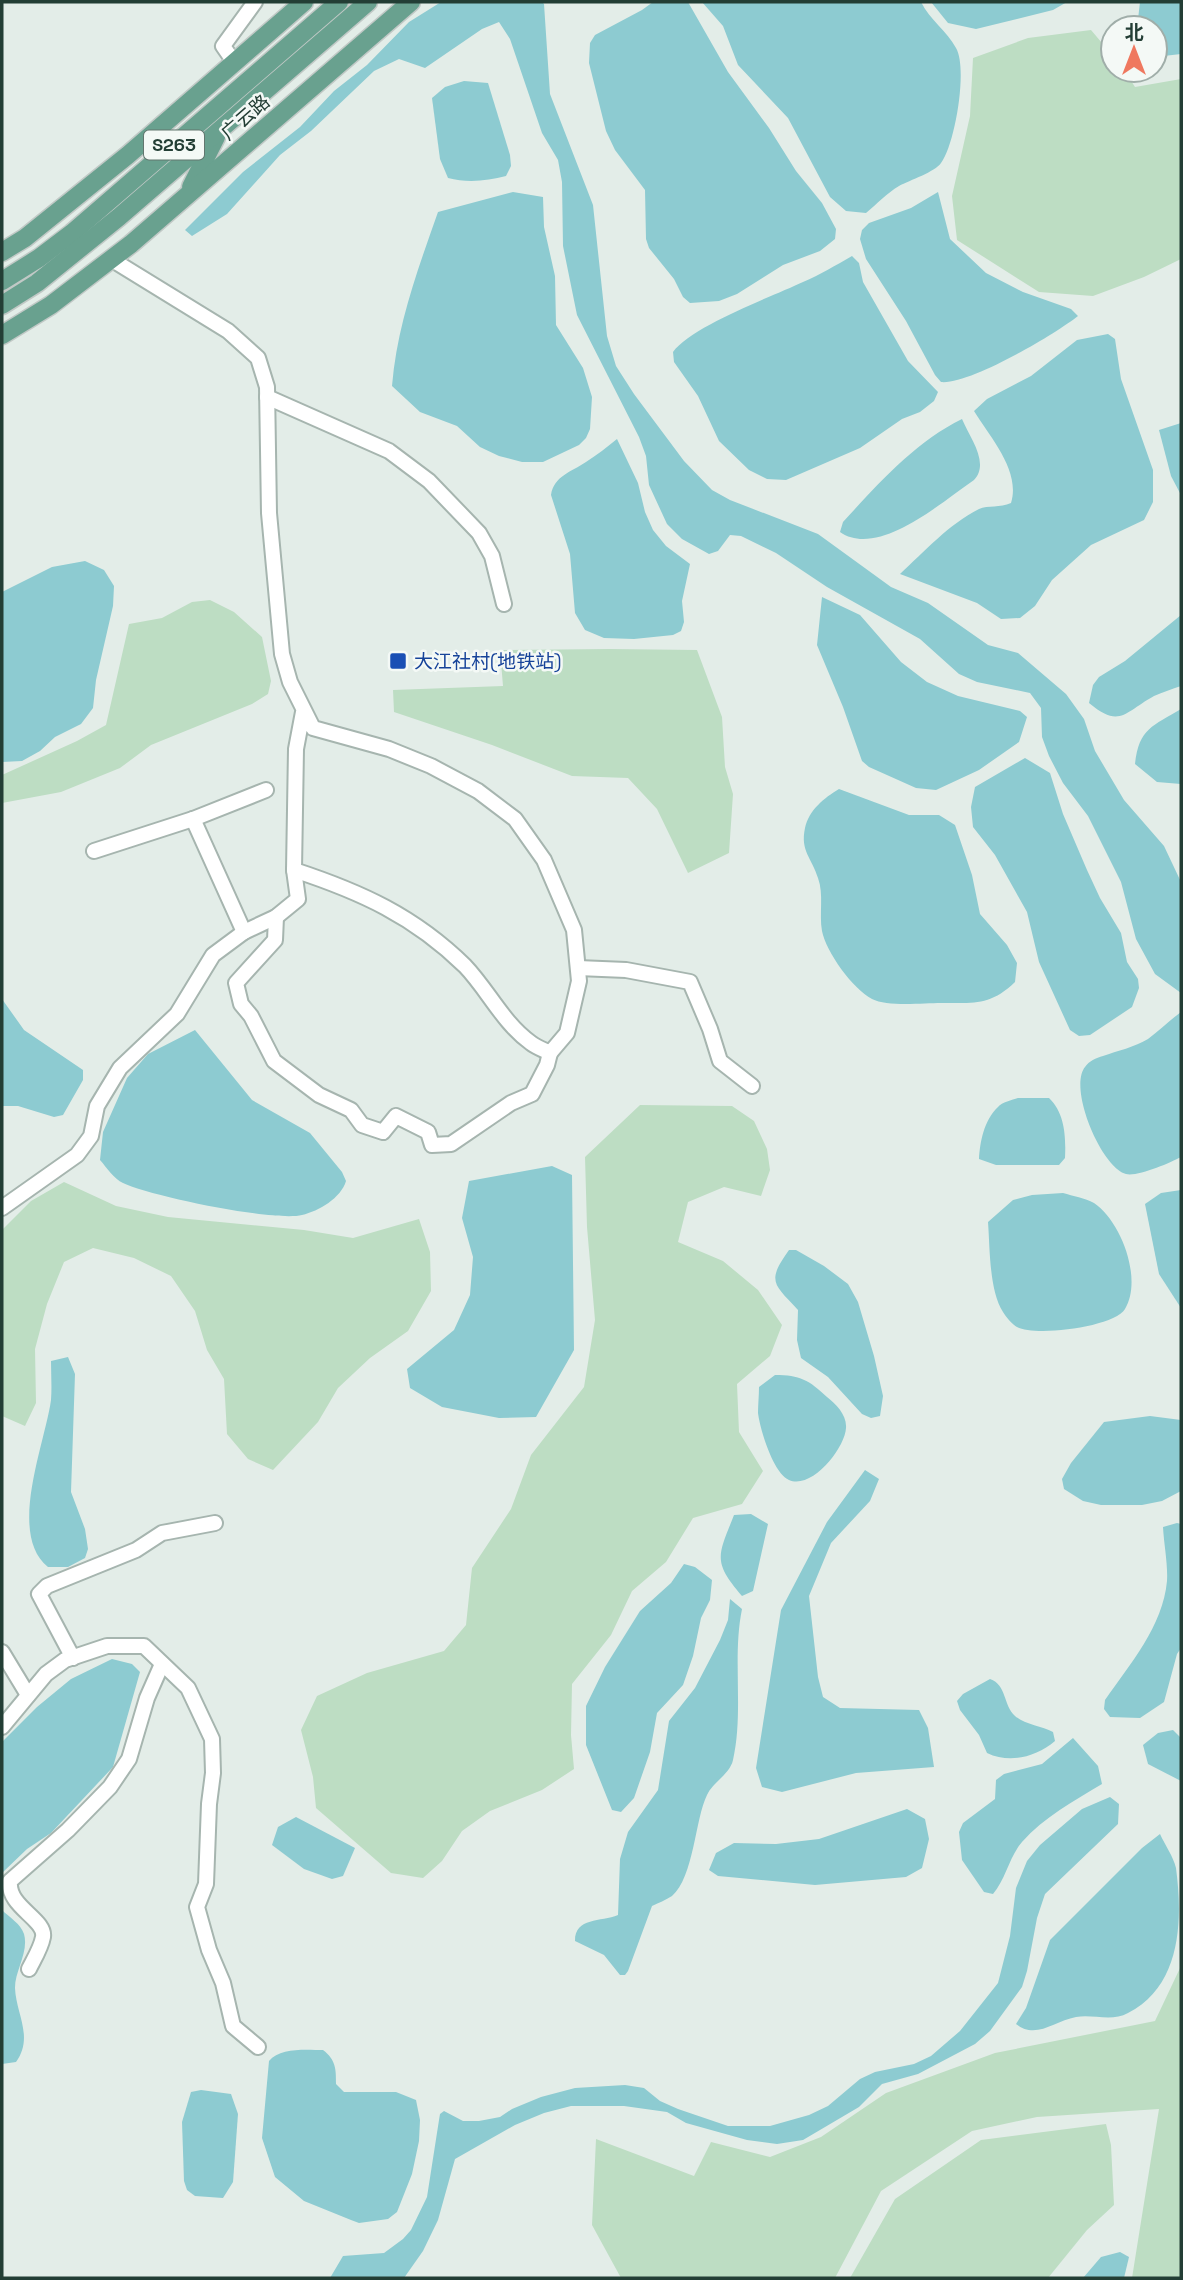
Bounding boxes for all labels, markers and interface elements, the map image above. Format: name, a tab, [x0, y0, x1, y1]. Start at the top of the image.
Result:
north arrow	[1099, 14, 1169, 84]
text: 北	[1124, 20, 1144, 45]
street label: 广云路	[216, 89, 275, 146]
road number: S263	[144, 130, 204, 160]
place label: 大江社村(地铁站)	[414, 649, 561, 674]
marker: 大江社村(地铁站)	[388, 651, 408, 671]

